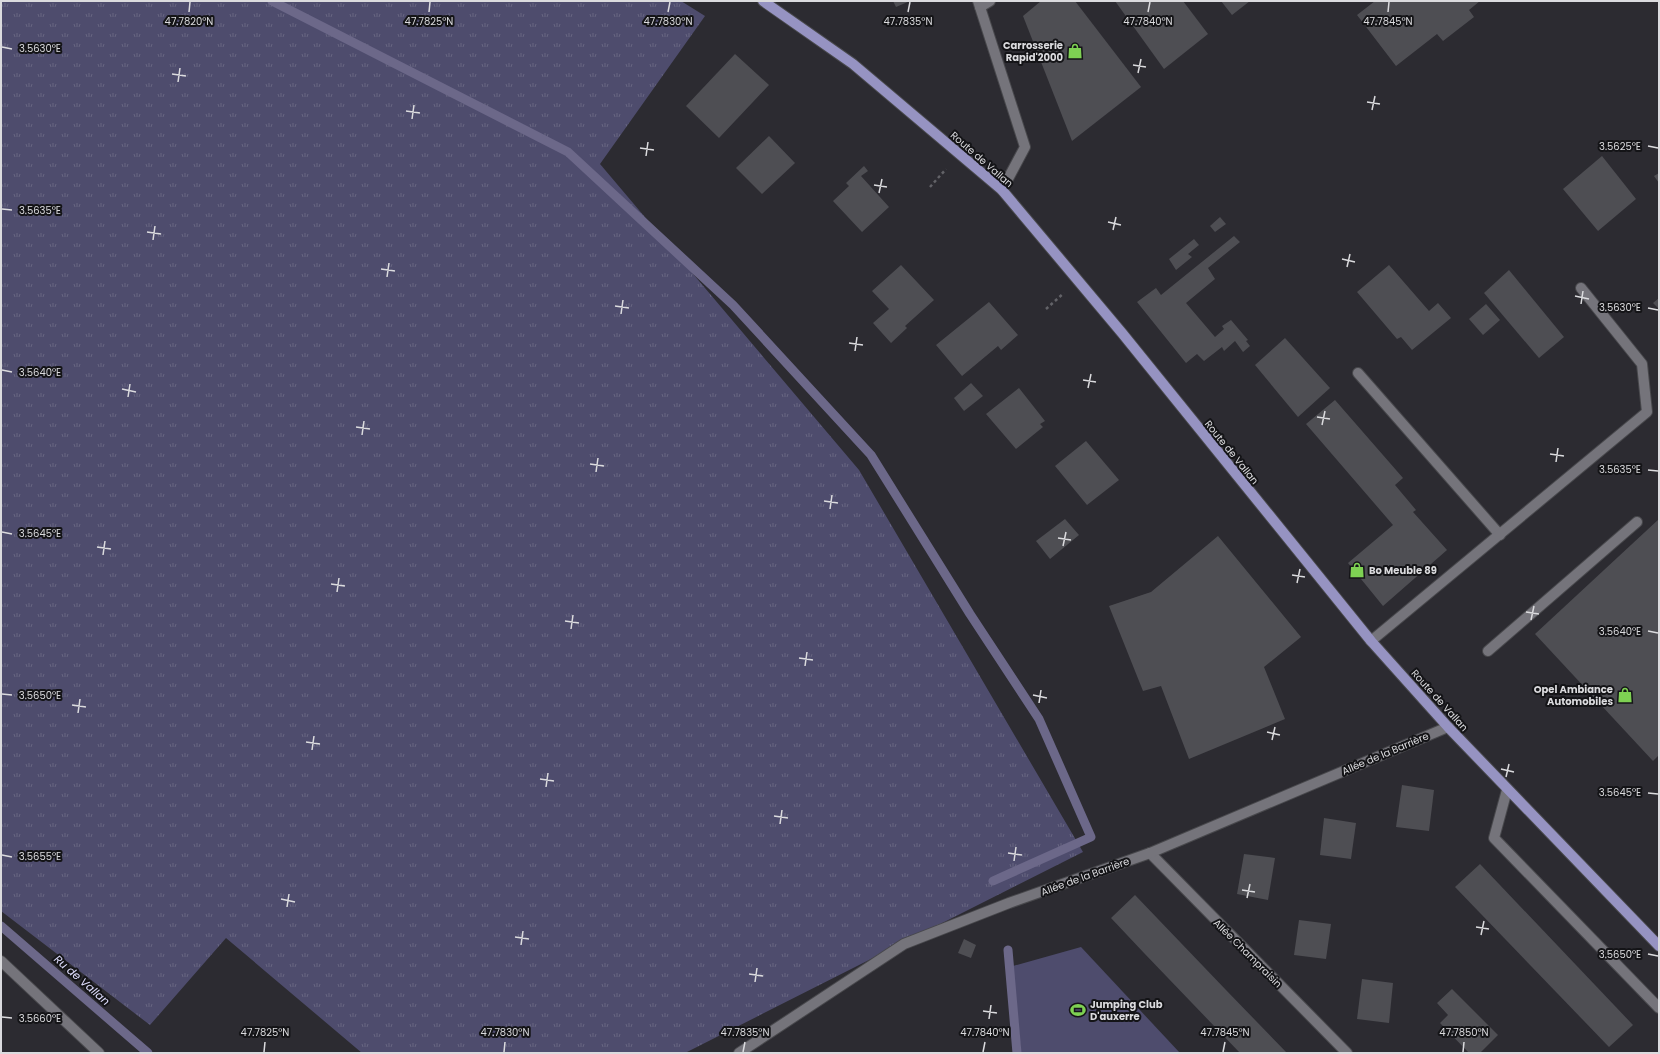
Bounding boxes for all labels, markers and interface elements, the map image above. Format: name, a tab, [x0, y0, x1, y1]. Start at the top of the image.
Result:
text: 47.7820°N	[165, 14, 213, 29]
text: 47.7825°N	[405, 14, 453, 29]
text: 47.7830°N	[644, 14, 692, 29]
text: 47.7835°N	[884, 14, 932, 29]
text: 47.7840°N	[1123, 14, 1173, 29]
text: 47.7845°N	[1363, 14, 1413, 29]
place label: Carrosserie Rapid'2000	[1003, 38, 1063, 65]
text: 3.5630°E	[19, 41, 61, 56]
shop icon: Carrosserie Rapid'2000	[1066, 42, 1084, 60]
street label: Route de Vallan	[947, 128, 1016, 191]
text: 3.5625°E	[1599, 139, 1641, 154]
text: 3.5635°E	[19, 203, 61, 218]
text: 3.5630°E	[1599, 300, 1641, 315]
text: 3.5640°E	[19, 365, 61, 380]
street label: Route de Vallan	[1201, 417, 1262, 488]
text: 3.5635°E	[1599, 462, 1641, 477]
text: 3.5645°E	[19, 526, 61, 541]
shop icon: Bo Meuble 89	[1348, 561, 1366, 579]
place label: Bo Meuble 89	[1369, 563, 1437, 578]
text: 3.5640°E	[1599, 624, 1641, 639]
street label: Route de Vallan	[1408, 666, 1472, 735]
place label: Opel Ambiance Automobiles	[1534, 682, 1613, 709]
shop icon: Opel Ambiance Automobiles	[1616, 686, 1634, 704]
text: 3.5650°E	[19, 688, 61, 703]
street label: Allée de la Barrière	[1339, 728, 1431, 779]
text: 3.5645°E	[1599, 785, 1641, 800]
text: 3.5655°E	[19, 849, 61, 864]
street label: Allée de la Barrière	[1039, 853, 1132, 899]
street label: Allée Champraisin	[1210, 916, 1285, 991]
text: 3.5650°E	[1599, 947, 1641, 962]
water label: Ru de Vallan	[51, 951, 113, 1009]
place label: Jumping Club D'auxerre	[1090, 997, 1163, 1024]
sports icon: Jumping Club D'auxerre	[1069, 1001, 1087, 1019]
text: 3.5660°E	[19, 1011, 61, 1026]
text: 47.7825°N	[241, 1025, 289, 1040]
text: 47.7830°N	[481, 1025, 529, 1040]
text: 47.7835°N	[721, 1025, 769, 1040]
text: 47.7840°N	[960, 1025, 1010, 1040]
text: 47.7845°N	[1200, 1025, 1250, 1040]
text: 47.7850°N	[1439, 1025, 1489, 1040]

